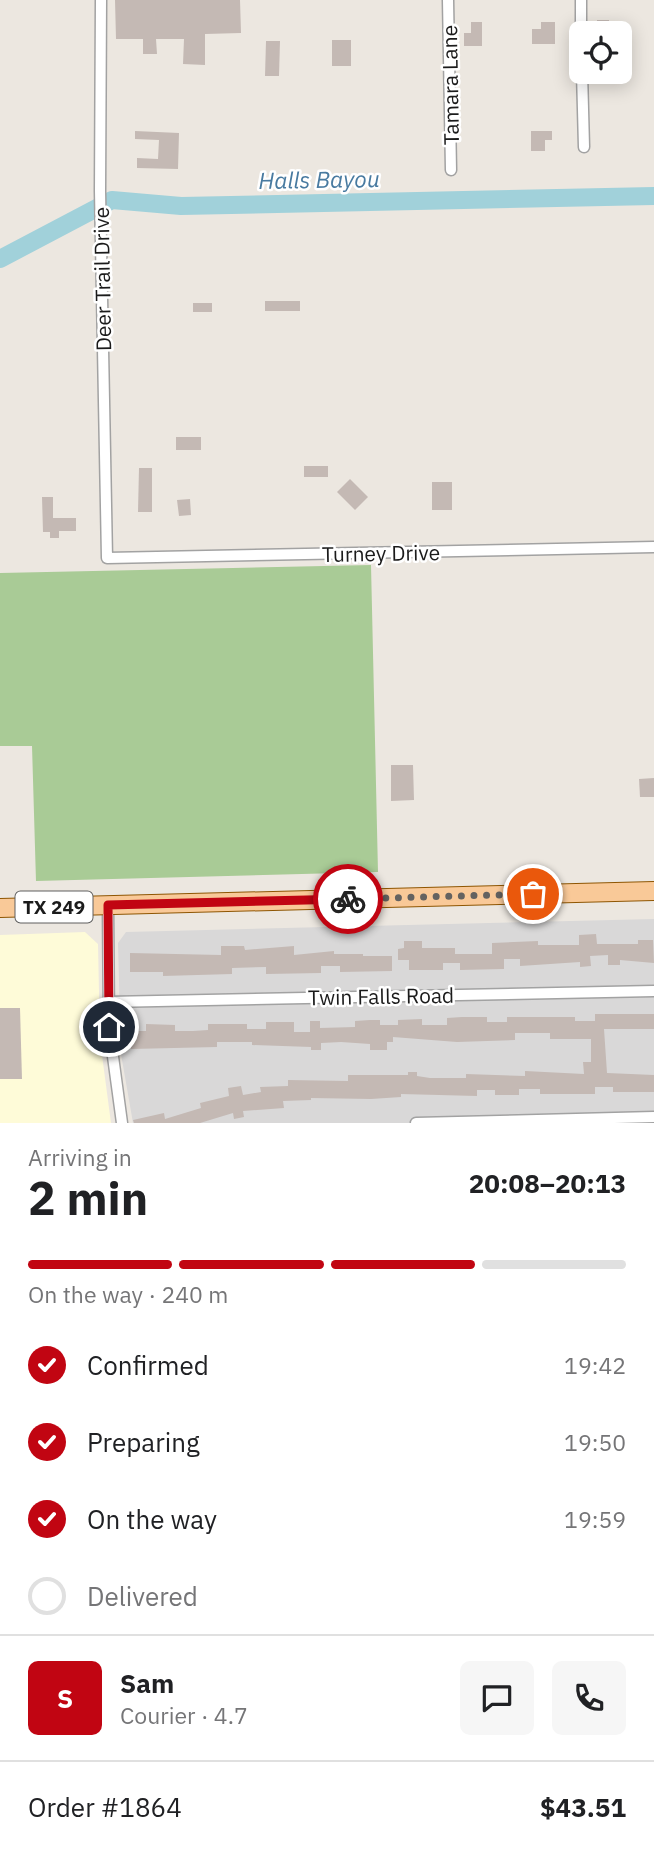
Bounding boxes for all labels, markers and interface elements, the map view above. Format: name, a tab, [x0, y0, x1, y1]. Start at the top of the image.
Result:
map controls	[569, 21, 632, 84]
button: locate	[569, 21, 632, 84]
street label: Tamara Lane	[435, 25, 465, 145]
water label: Halls Bayou	[258, 163, 380, 195]
street label: Deer Trail Drive	[87, 207, 117, 351]
street label: Turney Drive	[322, 538, 440, 568]
courier	[313, 864, 383, 934]
pin	[503, 864, 563, 924]
icon: bag	[514, 875, 552, 913]
icon: bike	[329, 880, 367, 918]
road number: TX 249	[16, 892, 92, 923]
street label: Twin Falls Road	[308, 981, 454, 1011]
pin	[79, 997, 139, 1057]
icon: home	[90, 1008, 128, 1046]
text: Arriving in	[28, 1142, 132, 1172]
text: 20:08–20:13	[469, 1166, 626, 1200]
text: 2 min	[28, 1168, 148, 1228]
text: On the way · 240 m	[28, 1279, 228, 1309]
icon: check	[28, 1346, 66, 1384]
text: Confirmed	[87, 1348, 209, 1382]
text: 19:42	[564, 1350, 626, 1380]
icon: check	[28, 1423, 66, 1461]
text: Preparing	[87, 1425, 200, 1459]
text: 19:50	[564, 1427, 626, 1457]
icon: check	[28, 1500, 66, 1538]
text: On the way	[87, 1502, 217, 1536]
text: 19:59	[564, 1504, 626, 1534]
text: Delivered	[87, 1579, 198, 1613]
button: chat	[460, 1661, 534, 1735]
button: phone	[552, 1661, 626, 1735]
text: Sam	[120, 1666, 174, 1700]
text: S	[57, 1681, 73, 1715]
text: Courier · 4.7	[120, 1700, 248, 1730]
text: Order #1864	[28, 1790, 182, 1824]
text: $43.51	[540, 1790, 626, 1824]

